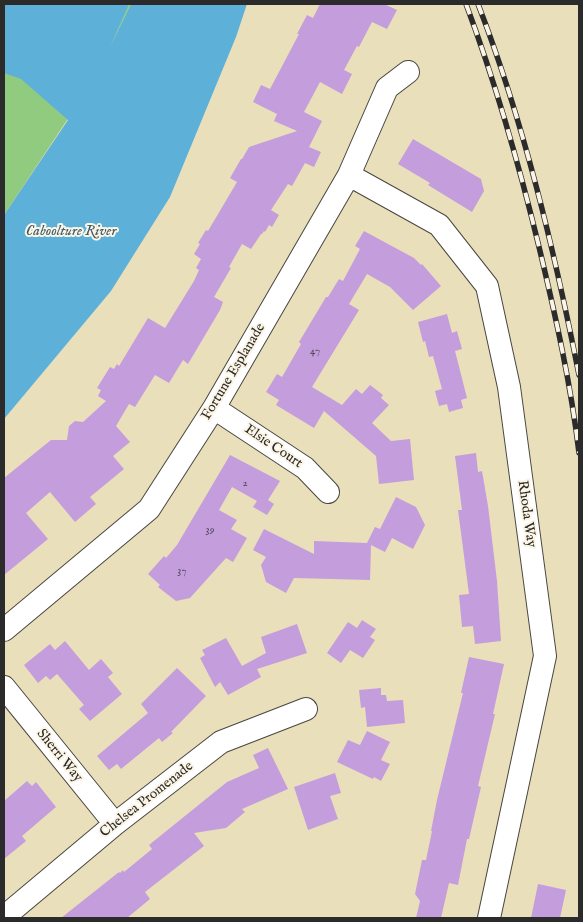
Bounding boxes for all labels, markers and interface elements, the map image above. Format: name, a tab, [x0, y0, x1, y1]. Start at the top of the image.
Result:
water label: Caboolture River	[26, 223, 116, 241]
street label: Fortune Esplanade	[199, 321, 269, 423]
house number: 47	[310, 345, 320, 359]
street label: Elsie Court	[241, 421, 305, 473]
house number: 2	[242, 477, 248, 491]
street label: Rhoda Way	[513, 479, 539, 549]
house number: 39	[206, 524, 214, 538]
house number: 37	[177, 565, 187, 579]
street label: Sherri Way	[33, 726, 85, 786]
street label: Chelsea Promenade	[97, 758, 197, 842]

